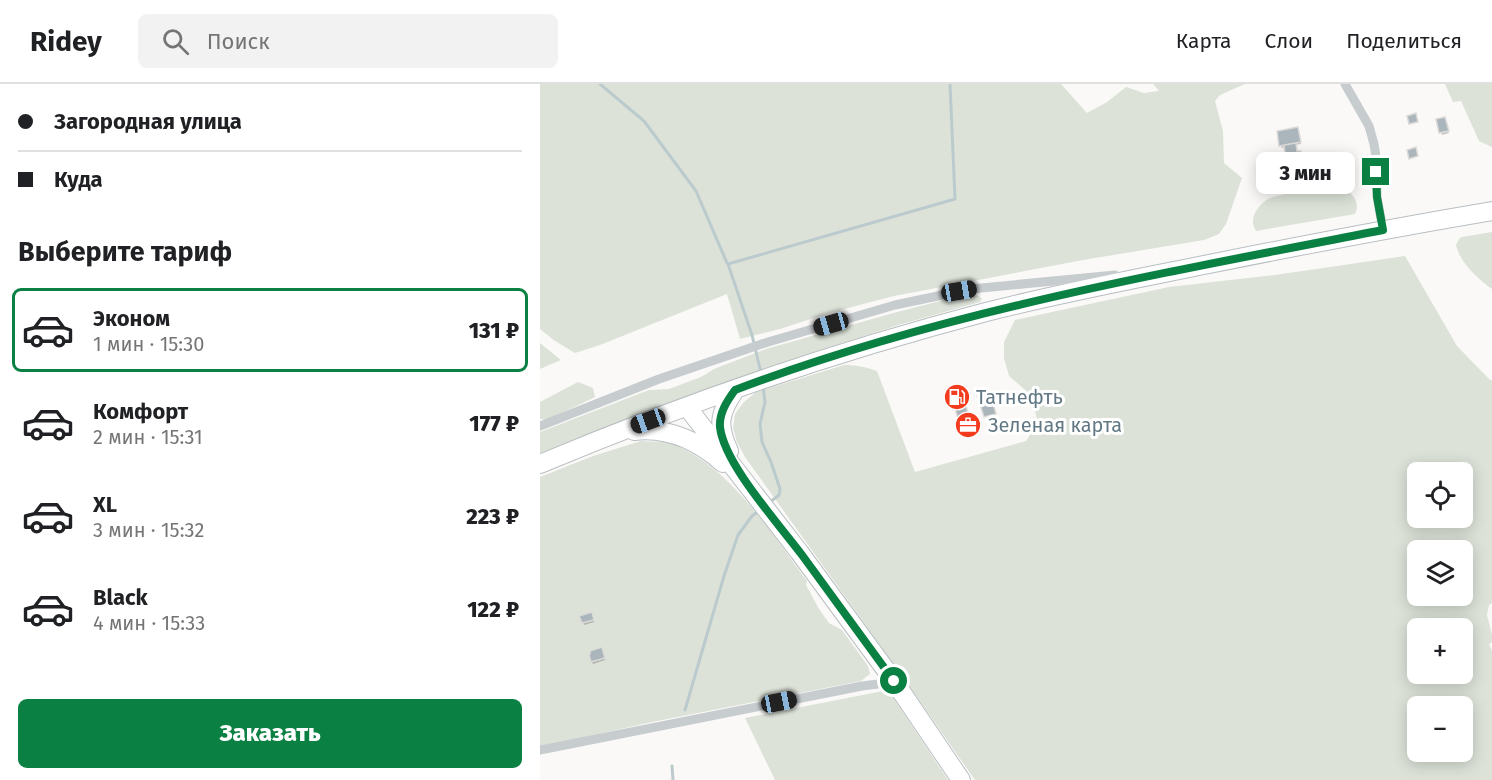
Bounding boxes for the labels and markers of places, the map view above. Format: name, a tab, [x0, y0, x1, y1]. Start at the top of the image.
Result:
fuel station icon: Татнефть	[942, 382, 972, 412]
place label: Татнефть	[976, 385, 1063, 409]
office icon: Зеленая карта	[953, 410, 983, 440]
place label: Зеленая карта	[988, 413, 1122, 437]

